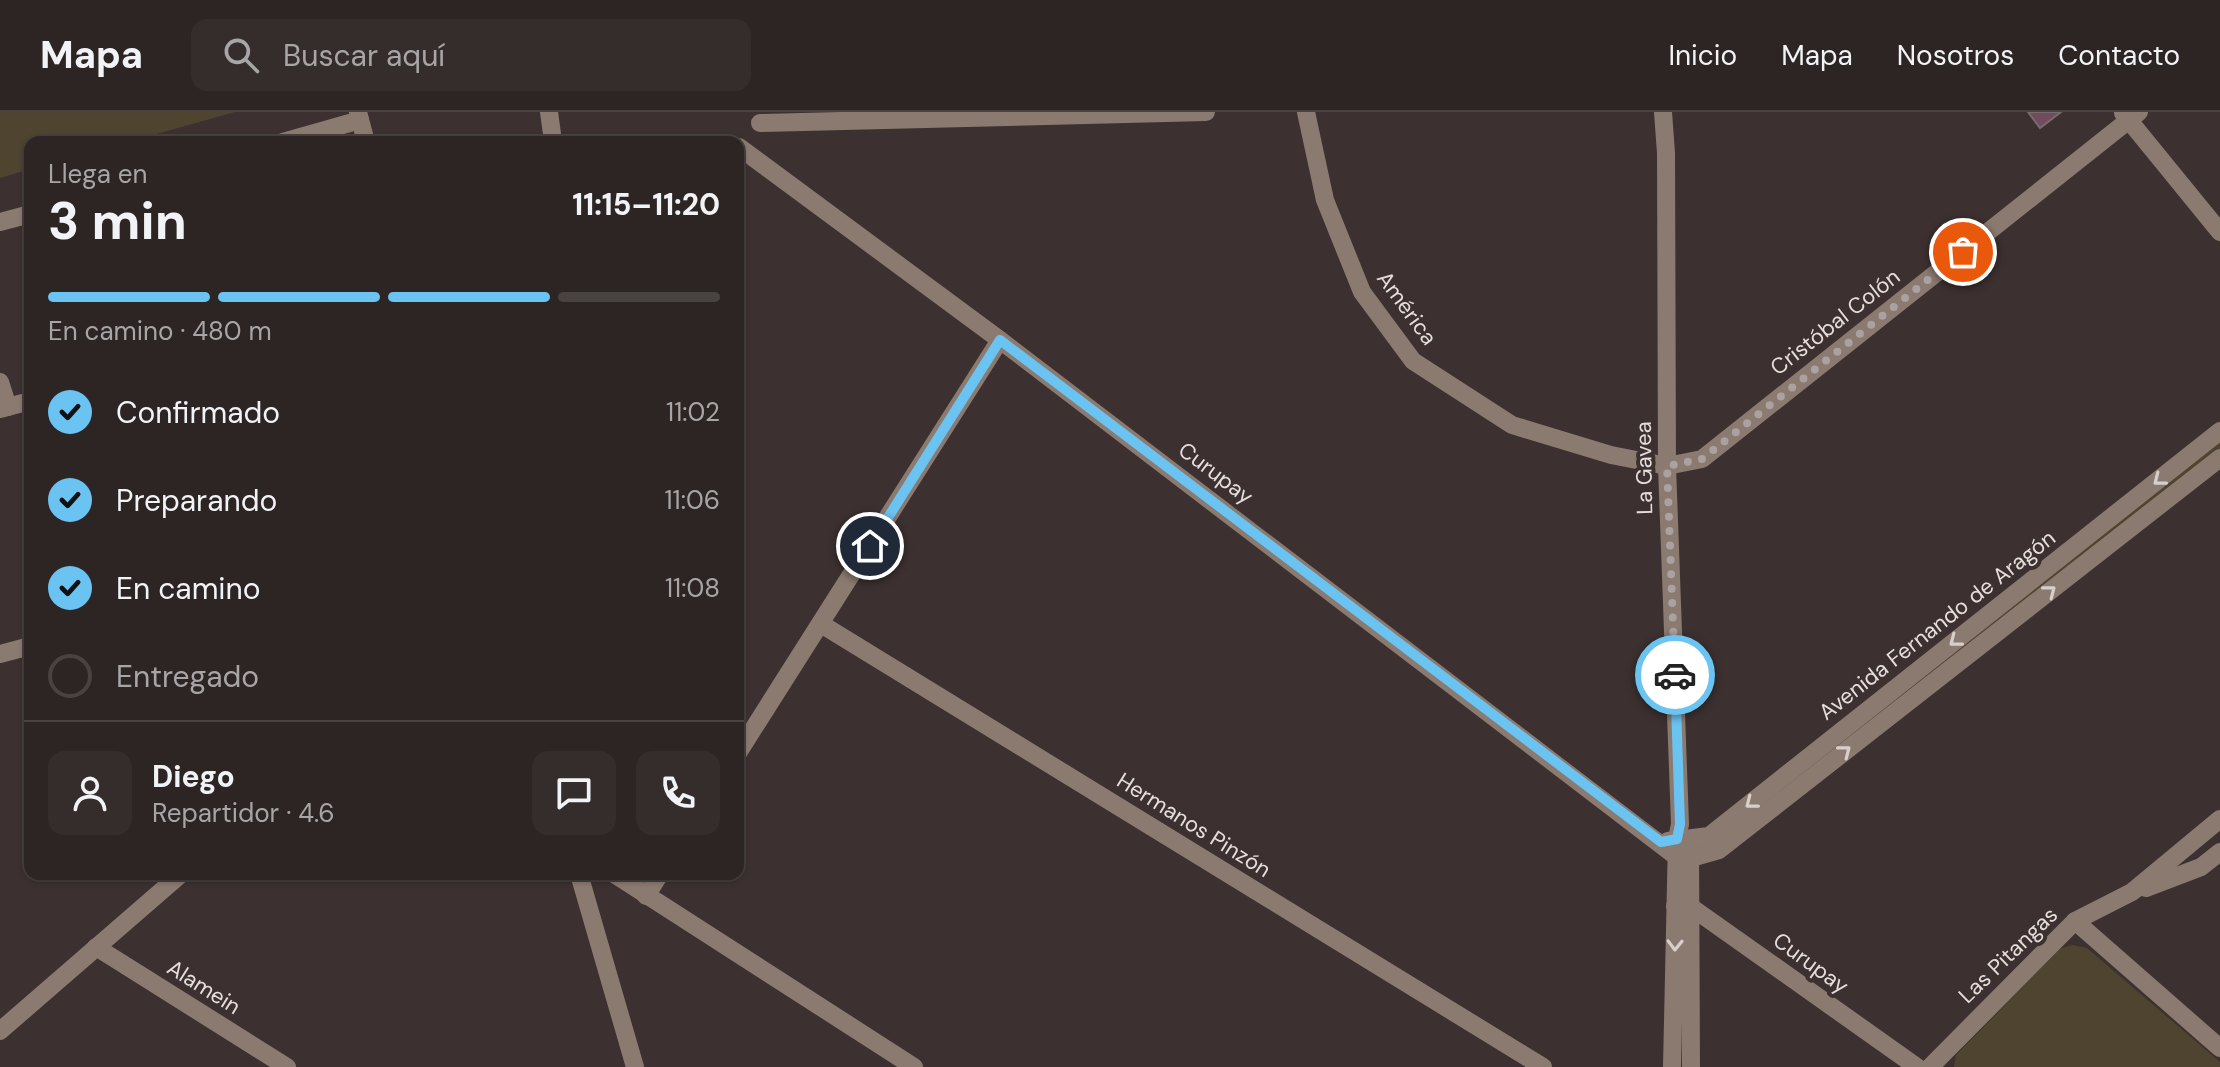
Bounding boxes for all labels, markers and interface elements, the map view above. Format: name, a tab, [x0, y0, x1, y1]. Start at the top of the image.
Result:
search box	[191, 19, 751, 91]
text: Mapa	[40, 30, 143, 80]
icon: search	[219, 33, 263, 77]
text: Buscar aquí	[283, 36, 445, 75]
text: Inicio	[1668, 37, 1737, 74]
text: Mapa	[1781, 37, 1853, 74]
text: Nosotros	[1897, 37, 2014, 74]
text: Contacto	[2058, 37, 2180, 74]
text: Llega en	[48, 157, 147, 191]
text: 11:15–11:20	[572, 185, 720, 224]
text: 3 min	[48, 187, 187, 255]
pin	[1929, 218, 1997, 286]
icon: bag	[1941, 230, 1985, 274]
street label: Cristóbal Colón	[1764, 262, 1906, 382]
street label: América	[1370, 265, 1444, 351]
text: En camino · 480 m	[48, 314, 272, 348]
icon: check	[48, 390, 92, 434]
text: Confirmado	[116, 393, 280, 432]
text: 11:02	[666, 395, 720, 429]
street label: La Gavea	[1629, 421, 1659, 515]
street label: Curupay	[1173, 435, 1259, 511]
one-way arrow	[2153, 470, 2168, 484]
icon: check	[48, 478, 92, 522]
text: Preparando	[116, 481, 277, 520]
text: 11:06	[664, 483, 720, 517]
pin	[836, 512, 904, 580]
street label: Avenida Fernando de Aragón	[1813, 523, 2061, 727]
icon: home	[848, 524, 892, 568]
icon: check	[48, 566, 92, 610]
text: En camino	[116, 569, 261, 608]
text: 11:08	[665, 571, 720, 605]
one-way arrow	[2041, 586, 2056, 600]
one-way arrow	[1950, 631, 1964, 646]
courier	[1635, 635, 1715, 715]
icon: car	[1653, 653, 1697, 697]
text: Entregado	[116, 657, 259, 696]
one-way arrow	[1836, 747, 1851, 761]
button: person	[48, 751, 132, 835]
button: chat	[532, 751, 616, 835]
button: phone	[636, 751, 720, 835]
text: Diego	[152, 757, 235, 796]
street label: Hermanos Pinzón	[1112, 766, 1276, 884]
one-way arrow	[1745, 793, 1760, 807]
text: Repartidor · 4.6	[152, 796, 335, 830]
street label: Las Pitangas	[1952, 900, 2064, 1010]
street label: Curupay	[1767, 926, 1855, 1000]
one-way arrow	[1666, 939, 1683, 952]
street label: Alamein	[162, 953, 246, 1021]

